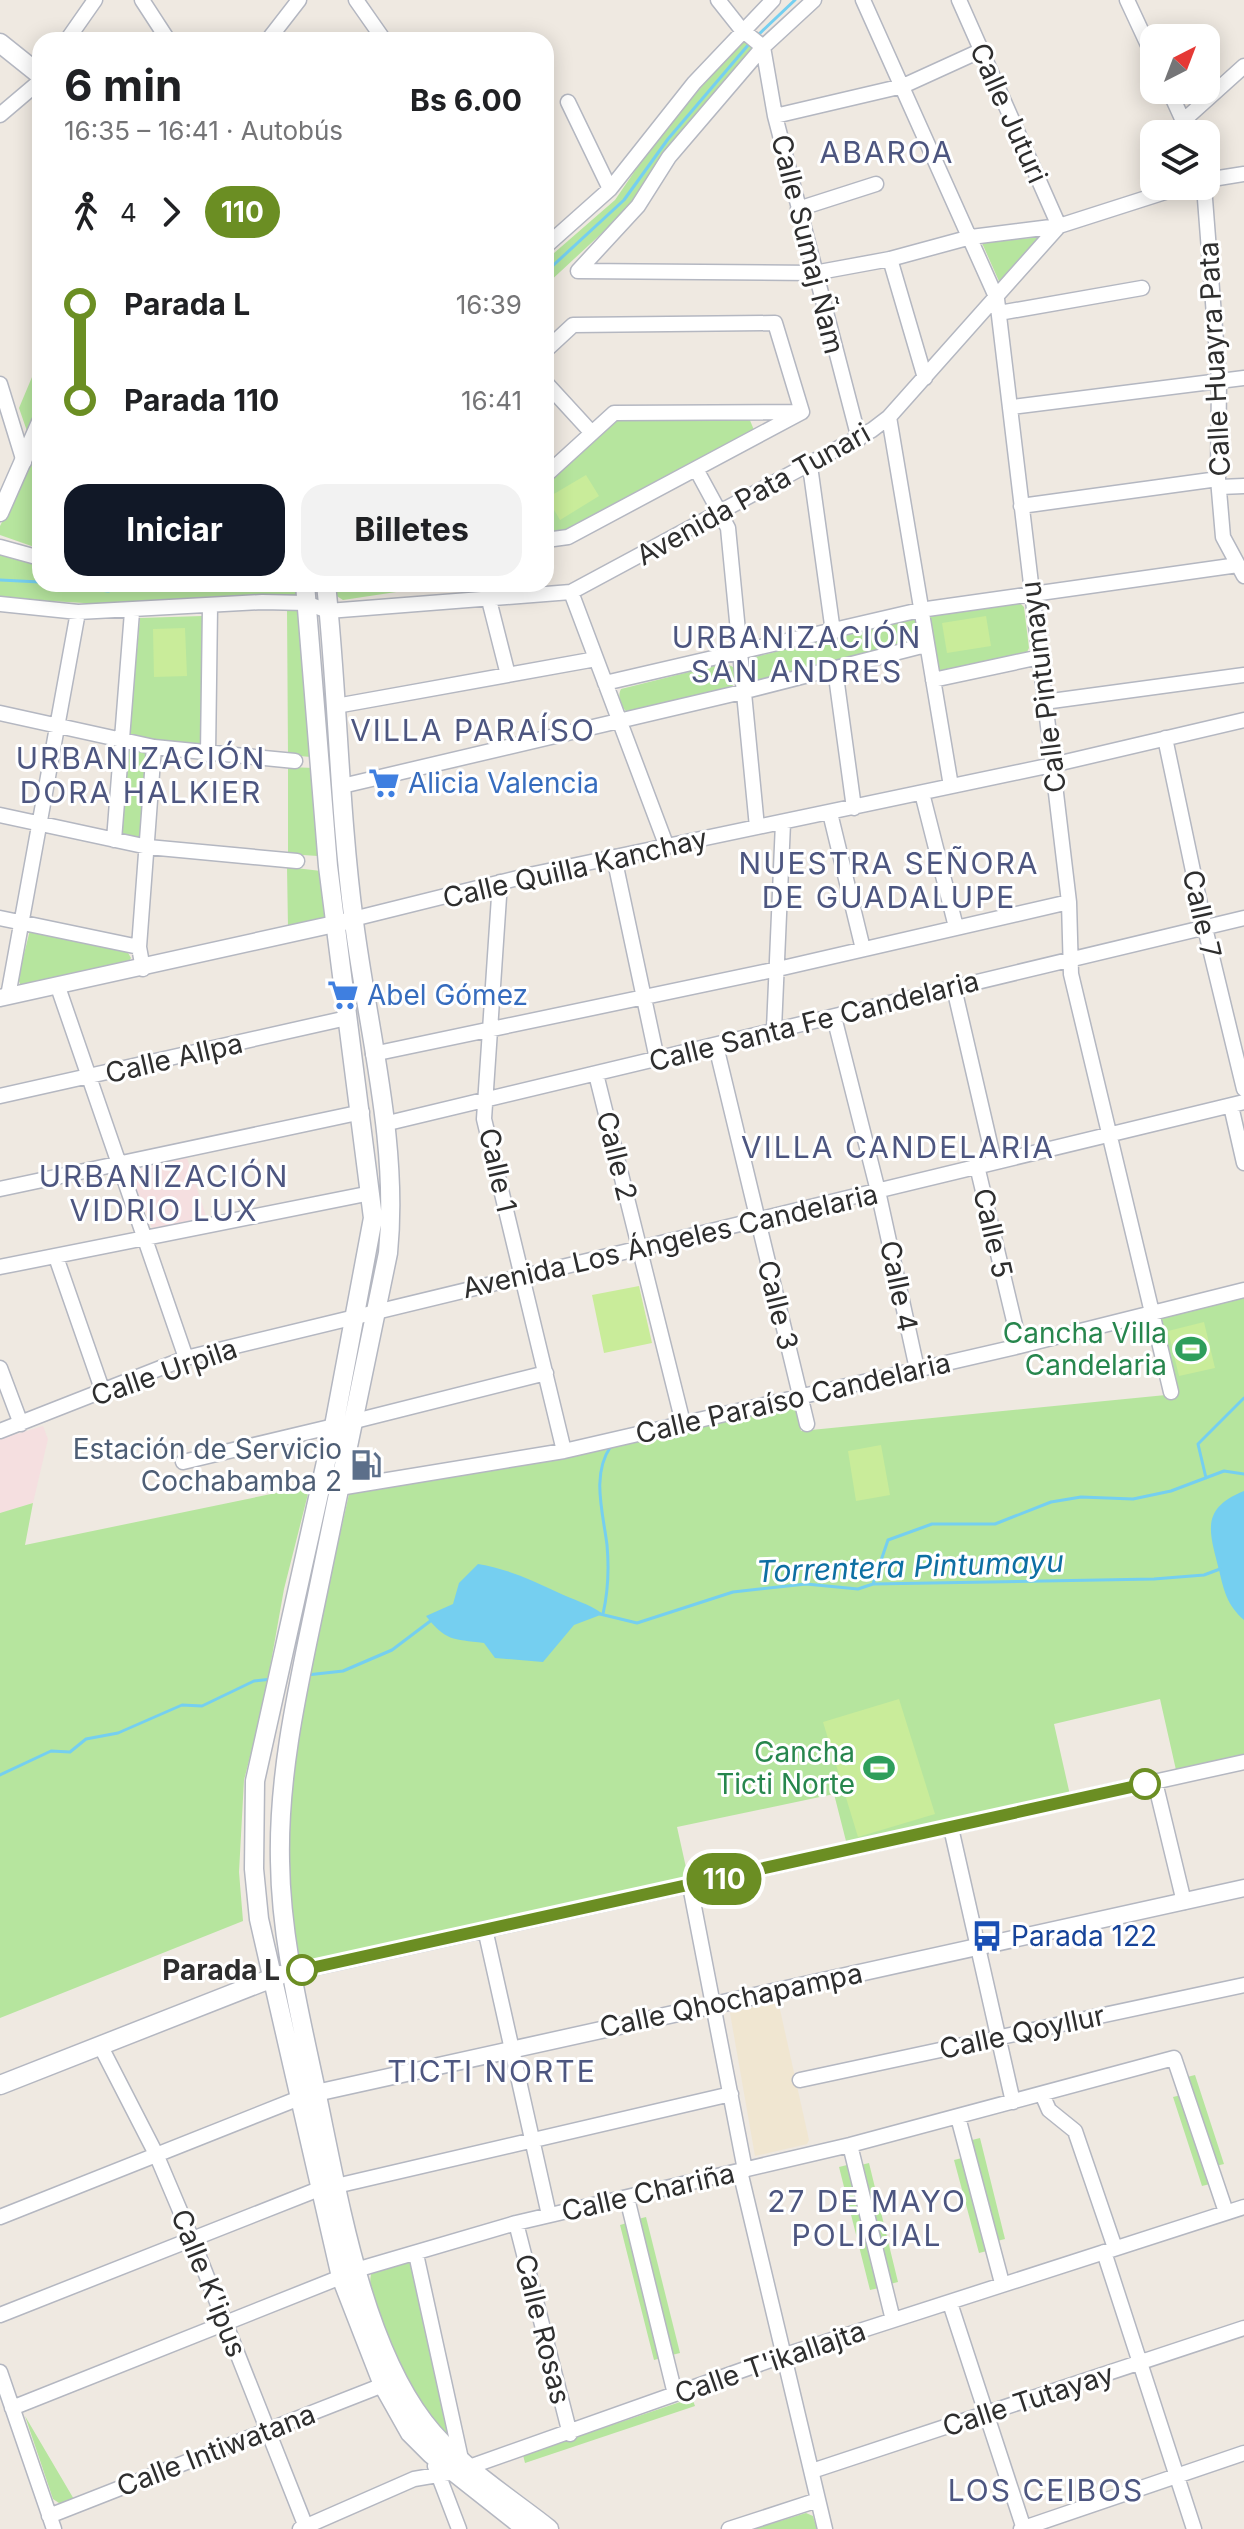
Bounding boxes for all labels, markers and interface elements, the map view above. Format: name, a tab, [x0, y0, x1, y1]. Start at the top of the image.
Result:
north arrow	[1140, 24, 1220, 104]
map controls	[1140, 24, 1220, 200]
street label: Calle Juturi	[963, 38, 1055, 188]
text: 6 min	[64, 58, 182, 112]
text: Bs 6.00	[410, 82, 522, 118]
text: 16:35 – 16:41 · Autobús	[64, 115, 343, 146]
button: layers	[1140, 120, 1220, 200]
street label: Calle Sumaj Ñam	[764, 131, 852, 357]
district label: ABAROA	[820, 134, 954, 170]
icon: walk	[64, 190, 108, 234]
icon: forward	[149, 190, 193, 234]
text: 110	[221, 195, 264, 229]
text: 4	[120, 197, 137, 228]
street label: Calle Huayra Pata	[1191, 241, 1237, 477]
text: Parada L	[124, 286, 250, 322]
text: 16:39	[456, 289, 522, 320]
text: Parada 110	[124, 382, 279, 418]
text: 16:41	[461, 385, 522, 416]
street label: Avenida Pata Tunari	[630, 416, 876, 572]
button: Iniciar	[64, 484, 285, 576]
button: Billetes	[301, 484, 522, 576]
street label: Calle Pintumayu	[1013, 579, 1073, 795]
district label: URBANIZACIÓN SAN ANDRES	[672, 619, 922, 689]
district label: VILLA PARAÍSO	[350, 712, 596, 748]
district label: URBANIZACIÓN DORA HALKIER	[16, 740, 266, 810]
supermarket icon: Alicia Valencia	[367, 766, 401, 800]
place label: Alicia Valencia	[408, 766, 599, 800]
street label: Calle Quilla Kanchay	[439, 821, 711, 915]
district label: NUESTRA SEÑORA DE GUADALUPE	[739, 845, 1039, 915]
street label: Calle 7	[1175, 866, 1229, 962]
street label: Calle Santa Fe Candelaria	[645, 964, 983, 1078]
supermarket icon: Abel Gómez	[326, 978, 360, 1012]
place label: Abel Gómez	[367, 978, 528, 1012]
street label: Calle Allpa	[102, 1026, 246, 1090]
street label: Calle 2	[589, 1108, 645, 1204]
street label: Calle 1	[472, 1125, 524, 1215]
district label: VILLA CANDELARIA	[741, 1129, 1055, 1165]
district label: URBANIZACIÓN VIDRIO LUX	[39, 1158, 289, 1228]
street label: Avenida Los Ángeles Candelaria	[459, 1176, 881, 1305]
street label: Calle 5	[966, 1185, 1020, 1281]
street label: Calle 4	[873, 1237, 925, 1335]
street label: Calle 3	[750, 1257, 806, 1353]
place label: Cancha Villa Candelaria	[1003, 1316, 1167, 1382]
street label: Calle Urpila	[87, 1331, 241, 1413]
sports icon: Cancha Villa Candelaria	[1174, 1332, 1208, 1366]
street label: Calle Paraíso Candelaria	[632, 1345, 954, 1451]
place label: Estación de Servicio Cochabamba 2	[73, 1432, 342, 1498]
fuel station icon: Estación de Servicio Cochabamba 2	[349, 1448, 383, 1482]
water label: Torrentera Pintumayu	[756, 1543, 1064, 1589]
place label: Cancha Ticti Norte	[716, 1735, 855, 1801]
sports icon: Cancha Ticti Norte	[862, 1751, 896, 1785]
unlabelled marker	[1130, 1769, 1160, 1799]
line badge: 110	[678, 1853, 770, 1905]
text: 110	[702, 1862, 746, 1896]
bus stop icon: Parada 122	[970, 1919, 1004, 1953]
place label: Parada 122	[1011, 1919, 1157, 1953]
place label: Parada L	[162, 1953, 280, 1987]
marker: Parada L	[287, 1955, 317, 1985]
street label: Calle Qhochapampa	[597, 1956, 865, 2044]
street label: Calle Qoyllur	[936, 1998, 1108, 2066]
district label: TICTI NORTE	[387, 2053, 597, 2089]
street label: Calle Chariña	[558, 2156, 738, 2228]
district label: 27 DE MAYO POLICIAL	[767, 2183, 967, 2253]
street label: Calle K'ipus	[164, 2204, 254, 2362]
street label: Calle Rosas	[508, 2250, 578, 2408]
street label: Calle T'ikallajta	[670, 2313, 870, 2411]
street label: Calle Tutayay	[938, 2356, 1118, 2444]
street label: Calle Intiwatana	[112, 2397, 320, 2503]
district label: LOS CEIBOS	[948, 2472, 1144, 2508]

